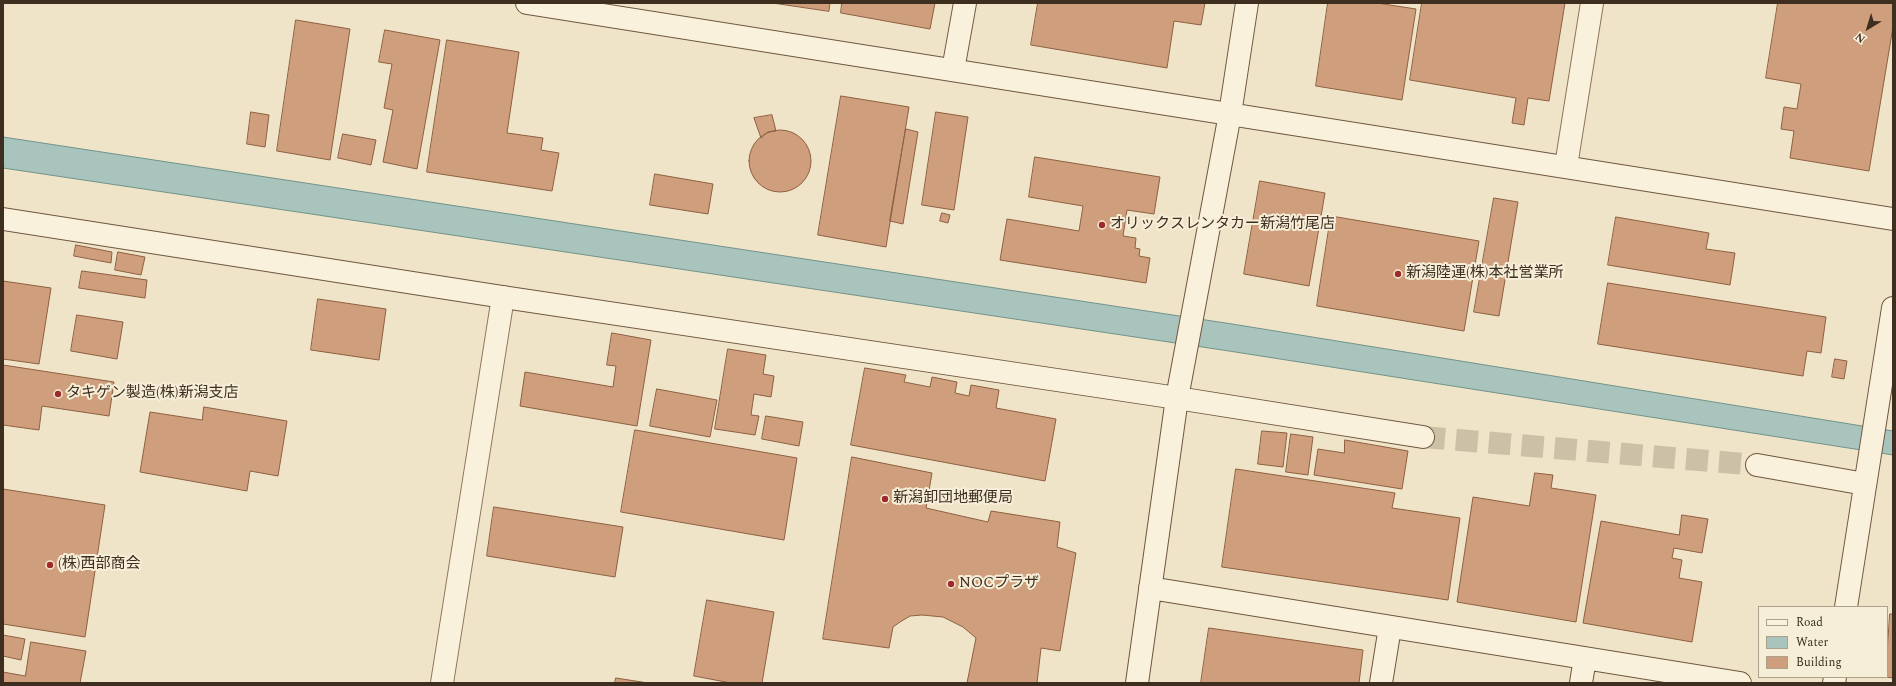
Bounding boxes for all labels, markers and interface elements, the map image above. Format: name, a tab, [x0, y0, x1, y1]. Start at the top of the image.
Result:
north arrow	[1848, 8, 1888, 48]
text: N	[1852, 28, 1869, 47]
place label: オリックスレンタカー新潟竹尾店	[1110, 216, 1335, 234]
marker: オリックスレンタカー新潟竹尾店	[1097, 220, 1107, 230]
place label: 新潟陸運(株)本社営業所	[1406, 265, 1563, 283]
marker: 新潟陸運(株)本社営業所	[1393, 269, 1403, 279]
place label: タキゲン製造(株)新潟支店	[66, 385, 238, 403]
marker: タキゲン製造(株)新潟支店	[53, 389, 63, 399]
place label: 新潟卸団地郵便局	[893, 490, 1013, 508]
marker: 新潟卸団地郵便局	[880, 494, 890, 504]
place label: (株)西部商会	[58, 556, 140, 574]
marker: (株)西部商会	[45, 560, 55, 570]
place label: NOCプラザ	[959, 575, 1039, 593]
marker: NOCプラザ	[946, 579, 956, 589]
legend	[1758, 606, 1888, 678]
text: Road	[1796, 613, 1823, 632]
text: Water	[1796, 633, 1828, 652]
text: Building	[1796, 653, 1842, 672]

